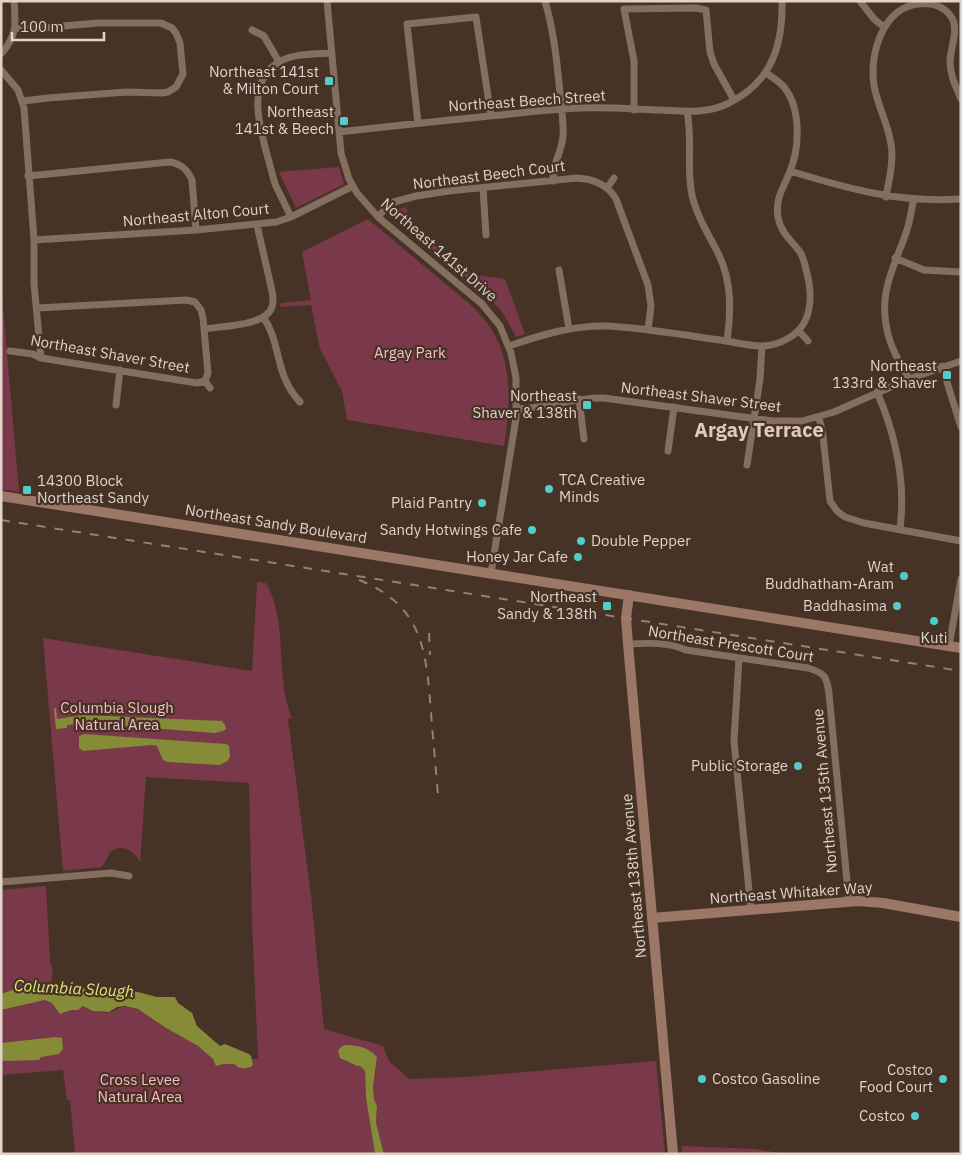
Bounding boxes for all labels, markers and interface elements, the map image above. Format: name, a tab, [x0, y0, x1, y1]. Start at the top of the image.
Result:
scale bar	[12, 10, 105, 42]
text: 100 m	[20, 17, 64, 36]
place label: Northeast 141st & Milton Court	[209, 62, 319, 98]
marker: Northeast 141st & Milton Court	[323, 75, 335, 87]
street label: Northeast Beech Street	[448, 86, 606, 115]
place label: Northeast 141st & Beech	[235, 102, 334, 138]
marker: Northeast 141st & Beech	[338, 115, 350, 127]
street label: Northeast Beech Court	[412, 156, 566, 193]
street label: Northeast 141st Drive	[377, 194, 502, 305]
street label: Northeast Alton Court	[122, 199, 270, 230]
street label: Northeast Shaver Street	[29, 330, 191, 377]
park label: Argay Park	[374, 343, 446, 362]
place label: Northeast 133rd & Shaver	[832, 356, 937, 392]
marker: Northeast 133rd & Shaver	[941, 369, 953, 381]
street label: Northeast Shaver Street	[620, 377, 782, 416]
place label: Northeast Shaver & 138th	[473, 386, 577, 422]
marker: Northeast Shaver & 138th	[581, 399, 593, 411]
district label: Argay Terrace	[694, 416, 824, 443]
place label: TCA Creative Minds	[559, 470, 645, 506]
place label: 14300 Block Northeast Sandy	[37, 471, 150, 507]
marker: TCA Creative Minds	[543, 483, 555, 495]
marker: 14300 Block Northeast Sandy	[21, 484, 33, 496]
place label: Plaid Pantry	[391, 493, 473, 512]
marker: Plaid Pantry	[476, 497, 488, 509]
street label: Northeast Sandy Boulevard	[184, 500, 368, 547]
place label: Sandy Hotwings Cafe	[380, 520, 522, 539]
marker: Sandy Hotwings Cafe	[526, 524, 538, 536]
place label: Double Pepper	[591, 531, 691, 550]
marker: Double Pepper	[575, 535, 587, 547]
place label: Honey Jar Cafe	[466, 547, 568, 566]
marker: Honey Jar Cafe	[572, 551, 584, 563]
place label: Wat Buddhatham-Aram	[765, 557, 894, 593]
marker: Wat Buddhatham-Aram	[898, 570, 910, 582]
place label: Northeast Sandy & 138th	[497, 587, 597, 623]
place label: Baddhasima	[803, 596, 887, 615]
marker: Northeast Sandy & 138th	[601, 600, 613, 612]
marker: Baddhasima	[891, 600, 903, 612]
marker: Kuti	[928, 615, 940, 627]
street label: Northeast Prescott Court	[647, 621, 815, 666]
place label: Kuti	[921, 628, 947, 647]
park label: Columbia Slough Natural Area	[60, 698, 174, 734]
street label: Northeast 135th Avenue	[808, 708, 841, 874]
place label: Public Storage	[691, 756, 788, 775]
marker: Public Storage	[792, 760, 804, 772]
street label: Northeast 138th Avenue	[617, 793, 650, 959]
street label: Northeast Whitaker Way	[709, 877, 873, 908]
water label: Columbia Slough	[13, 975, 135, 1001]
place label: Costco Food Court	[859, 1060, 933, 1096]
place label: Costco Gasoline	[712, 1069, 820, 1088]
park label: Cross Levee Natural Area	[98, 1070, 182, 1106]
marker: Costco Gasoline	[696, 1073, 708, 1085]
marker: Costco Food Court	[937, 1073, 949, 1085]
place label: Costco	[859, 1106, 905, 1125]
marker: Costco	[909, 1110, 921, 1122]

